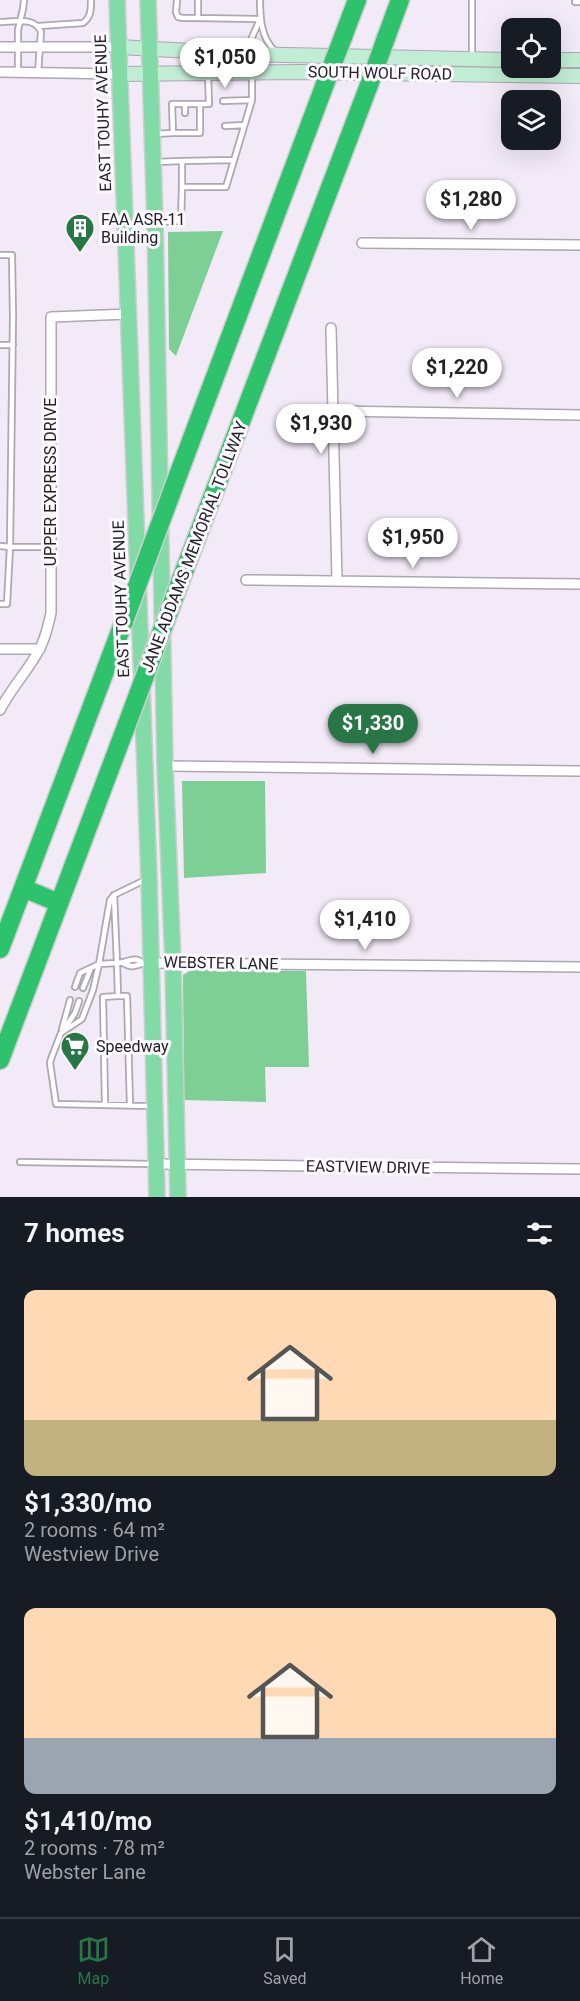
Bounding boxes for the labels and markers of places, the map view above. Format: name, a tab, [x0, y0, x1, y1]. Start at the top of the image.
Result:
pin: $1,050	[176, 38, 274, 89]
pin: $1,280	[422, 180, 520, 231]
place label: FAA ASR-11 Building	[101, 210, 186, 247]
building icon: FAA ASR-11 Building	[64, 212, 96, 254]
pin: $1,220	[408, 348, 506, 399]
pin: $1,930	[272, 404, 370, 455]
pin: $1,950	[364, 518, 462, 569]
pin: $1,330	[324, 704, 422, 755]
pin: $1,410	[316, 900, 414, 951]
supermarket icon: Speedway	[59, 1030, 91, 1072]
place label: Speedway	[96, 1037, 169, 1056]

